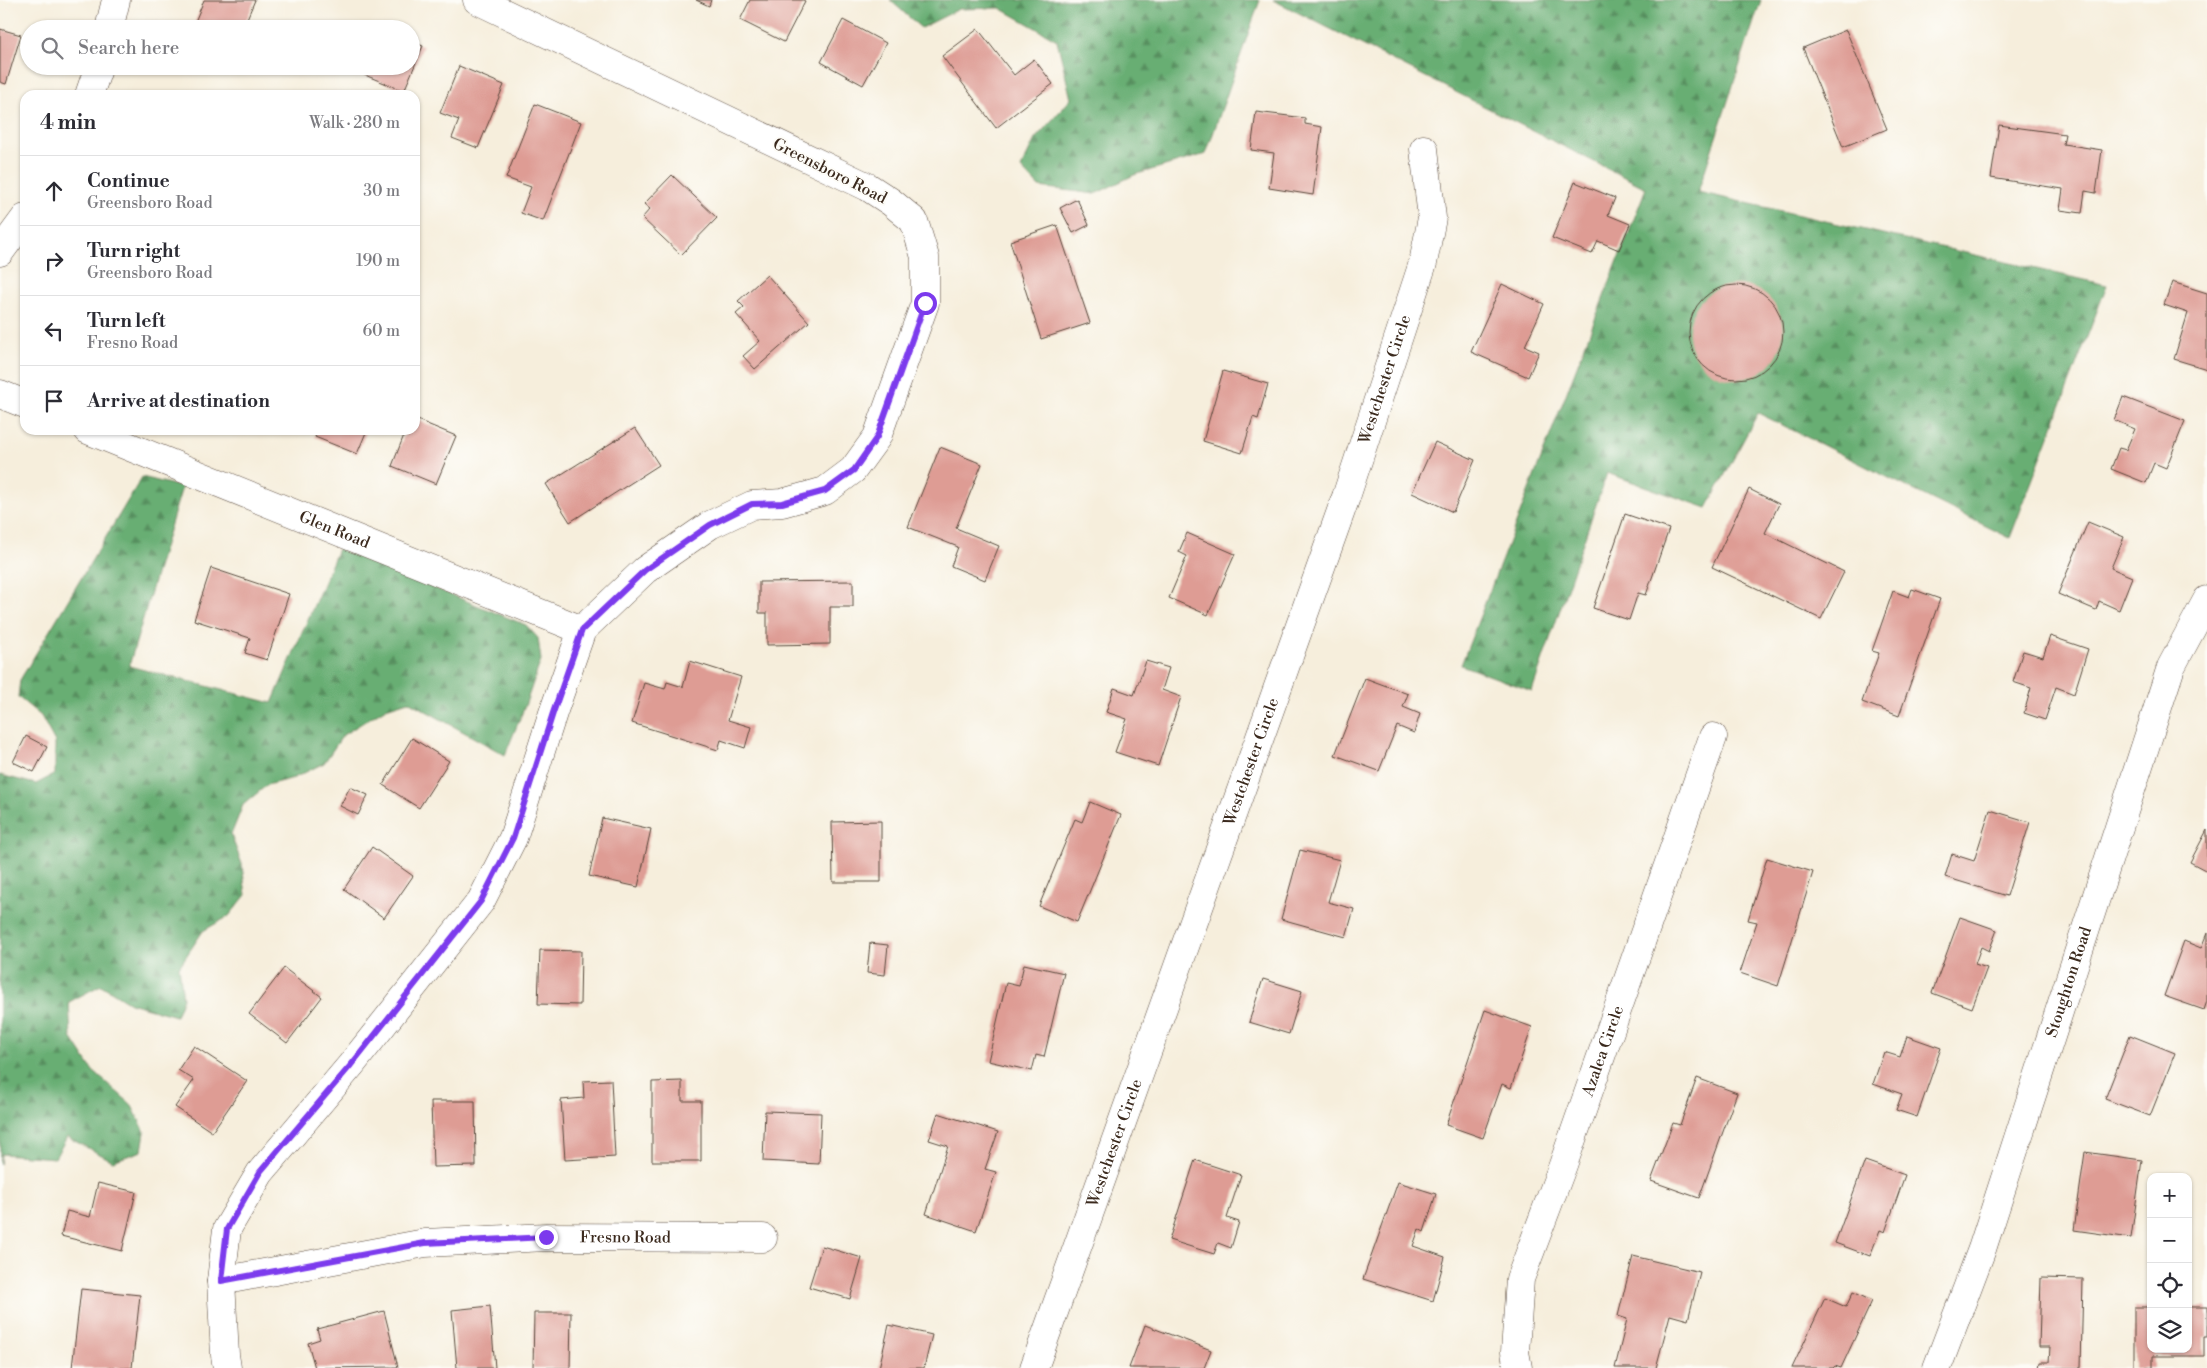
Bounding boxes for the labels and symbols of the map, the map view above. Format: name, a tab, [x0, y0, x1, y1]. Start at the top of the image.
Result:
street label: Greensboro Road	[770, 134, 890, 208]
route start	[914, 292, 937, 315]
street label: Westchester Circle	[1354, 312, 1415, 447]
street label: Glen Road	[296, 507, 373, 553]
street label: Westchester Circle	[1219, 695, 1283, 829]
street label: Stoughton Road	[2041, 924, 2096, 1040]
street label: Azalea Circle	[1577, 1003, 1628, 1100]
street label: Westchester Circle	[1082, 1076, 1147, 1211]
route end	[535, 1226, 558, 1249]
street label: Fresno Road	[580, 1227, 671, 1248]

